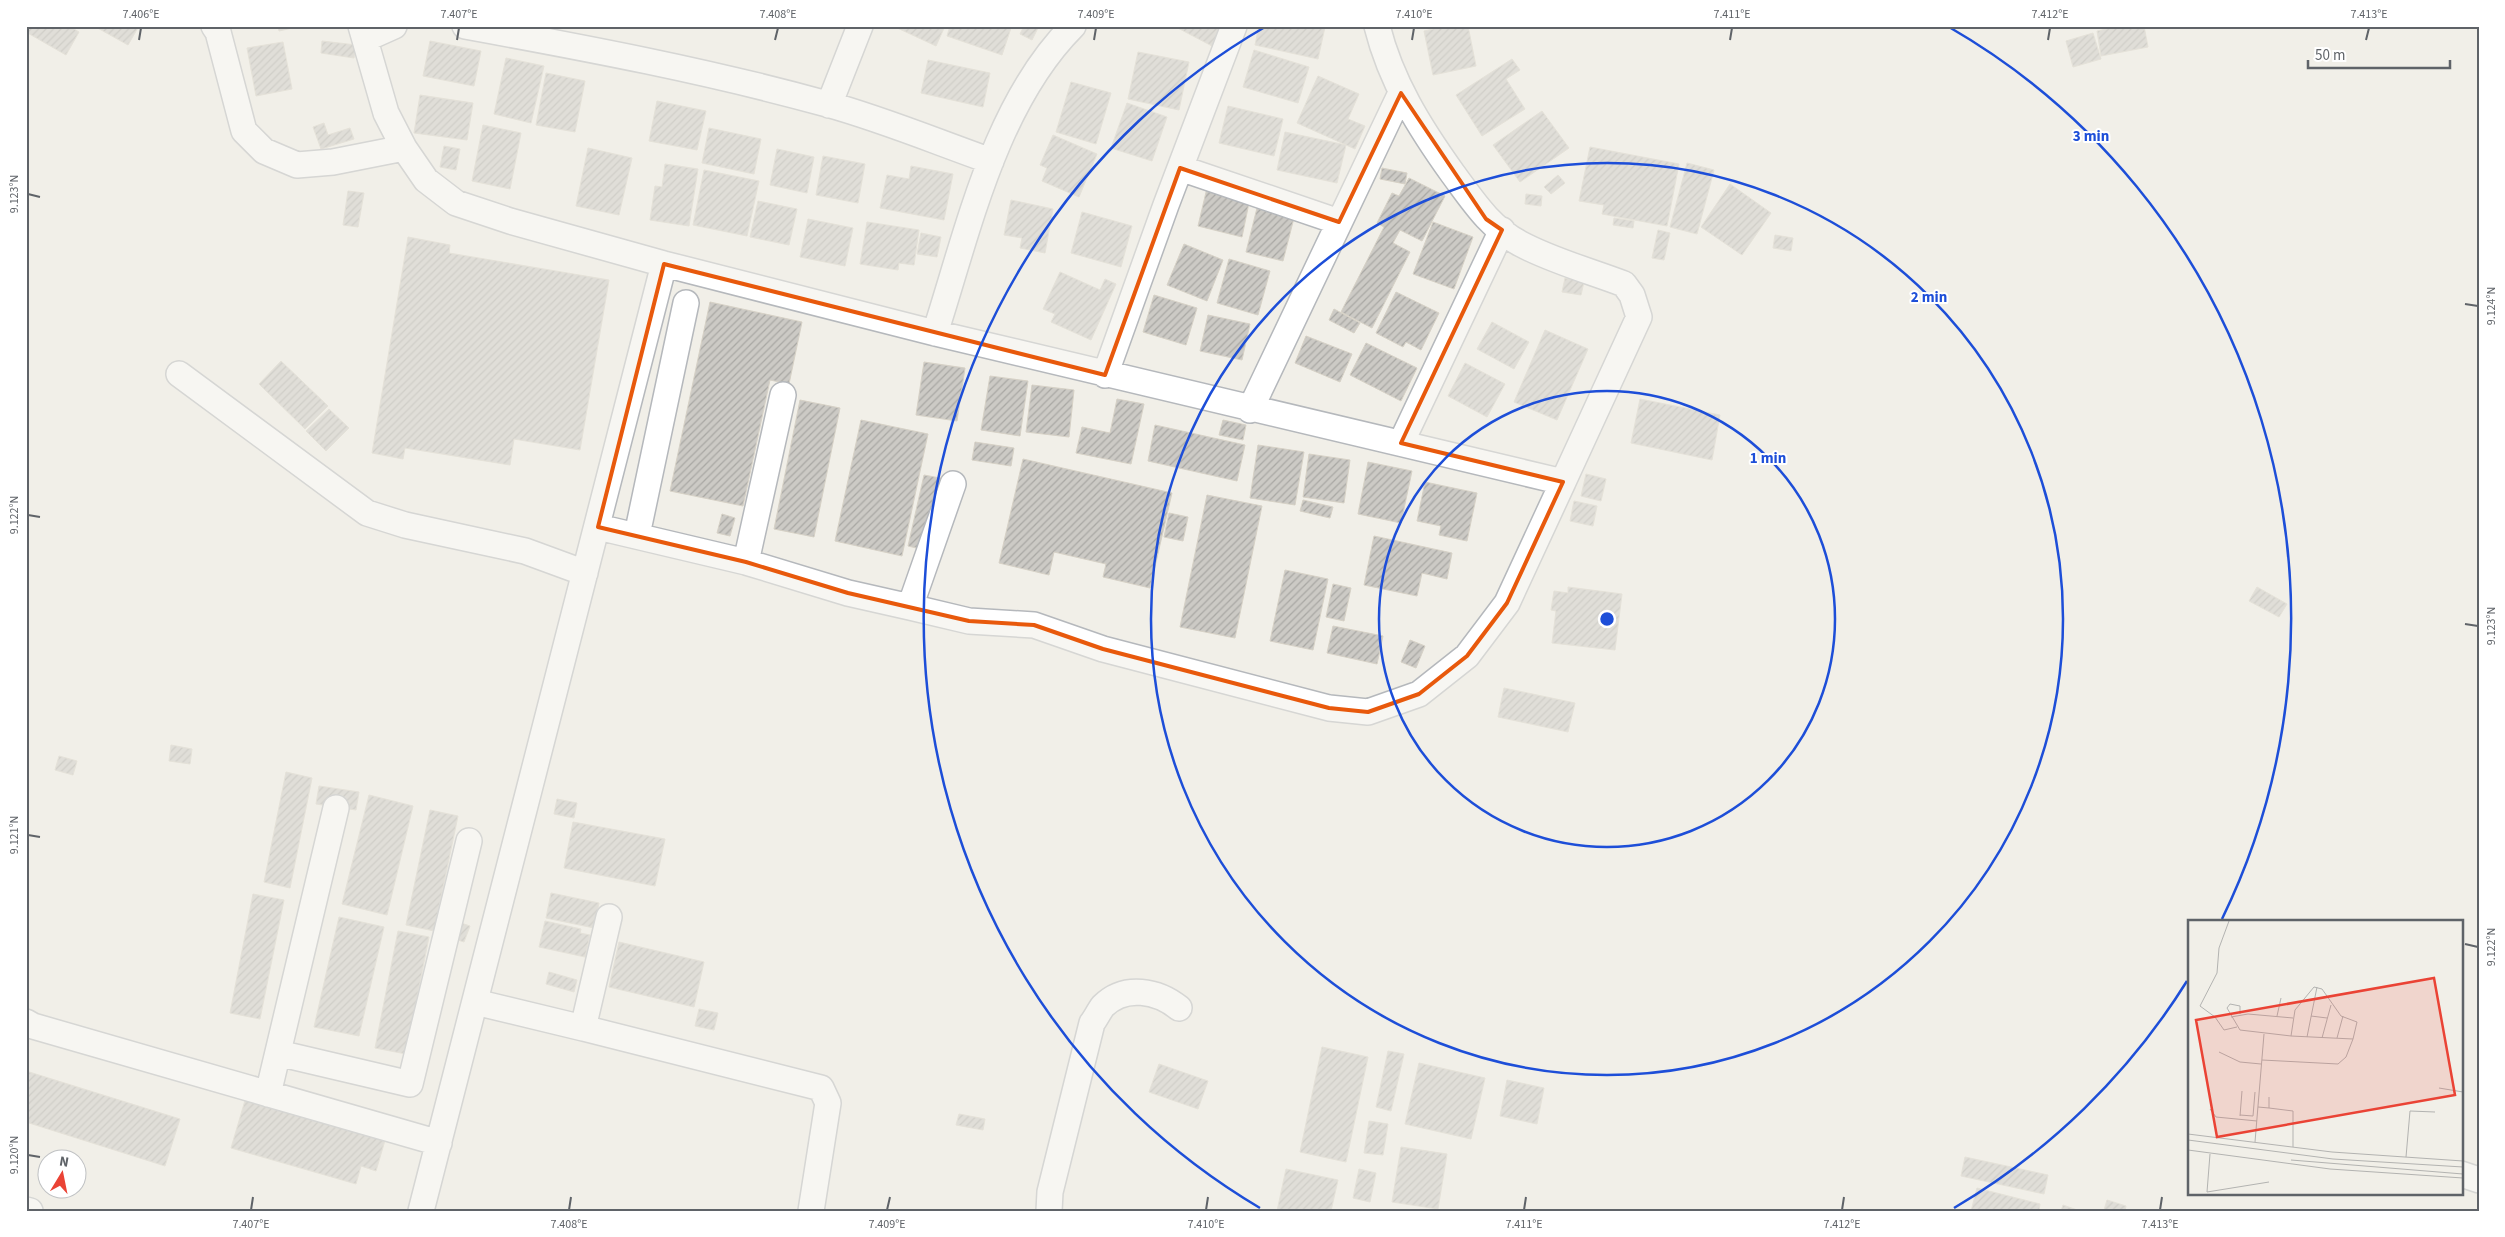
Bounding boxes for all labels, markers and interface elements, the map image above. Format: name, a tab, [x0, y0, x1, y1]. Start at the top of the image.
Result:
text: 7.406°E	[122, 6, 160, 23]
text: 7.407°E	[440, 6, 478, 23]
text: 7.408°E	[759, 6, 797, 23]
text: 7.409°E	[1077, 6, 1115, 23]
text: 7.410°E	[1395, 6, 1433, 23]
text: 7.411°E	[1713, 6, 1751, 23]
text: 7.412°E	[2031, 6, 2069, 23]
text: 7.413°E	[2350, 6, 2388, 23]
scale bar	[2308, 38, 2450, 70]
text: 50 m	[2315, 45, 2345, 66]
text: 3 min	[2073, 126, 2109, 147]
text: 9.123°N	[6, 175, 23, 213]
text: 2 min	[1911, 287, 1947, 308]
text: 9.124°N	[2483, 287, 2500, 325]
text: 1 min	[1750, 448, 1786, 469]
text: 9.122°N	[6, 496, 23, 534]
text: 9.123°N	[2483, 607, 2500, 645]
centre of rings	[1598, 610, 1616, 628]
text: 9.121°N	[6, 816, 23, 854]
inset map	[2188, 920, 2462, 1194]
text: 9.122°N	[2483, 928, 2500, 966]
text: 9.120°N	[6, 1136, 23, 1174]
north arrow	[38, 1150, 88, 1200]
text: N	[58, 1152, 70, 1173]
text: 7.407°E	[232, 1216, 270, 1233]
text: 7.408°E	[550, 1216, 588, 1233]
text: 7.409°E	[868, 1216, 906, 1233]
text: 7.410°E	[1187, 1216, 1225, 1233]
text: 7.411°E	[1505, 1216, 1543, 1233]
text: 7.412°E	[1823, 1216, 1861, 1233]
text: 7.413°E	[2141, 1216, 2179, 1233]

